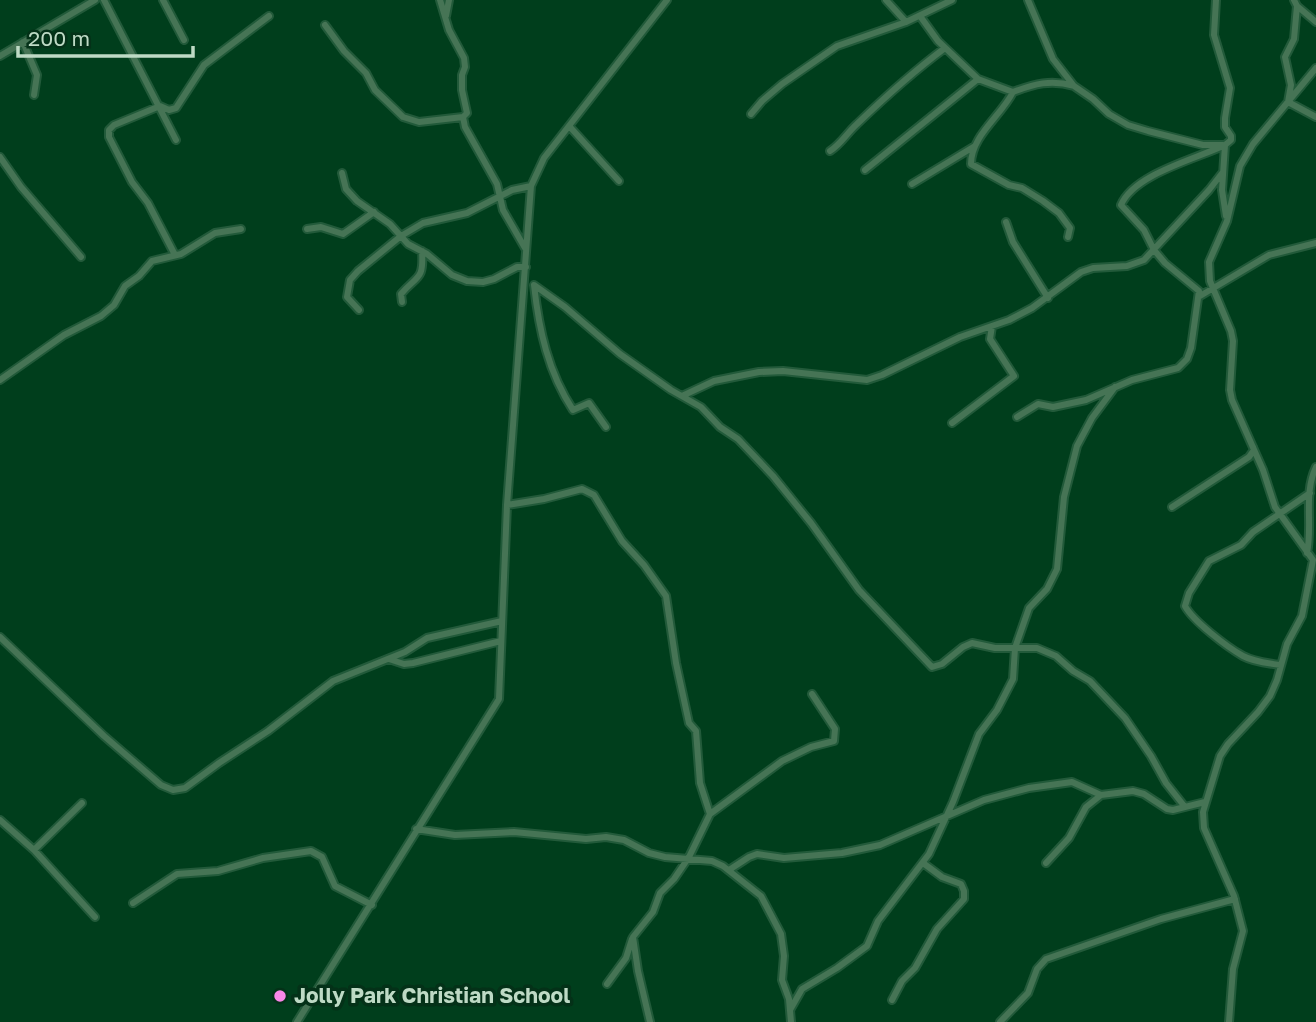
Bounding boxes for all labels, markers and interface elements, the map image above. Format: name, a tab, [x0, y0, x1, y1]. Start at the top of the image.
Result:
scale bar	[18, 14, 192, 58]
text: 200 m	[28, 25, 90, 51]
place label: Jolly Park Christian School	[294, 982, 570, 1008]
marker: Jolly Park Christian School	[272, 988, 288, 1004]

